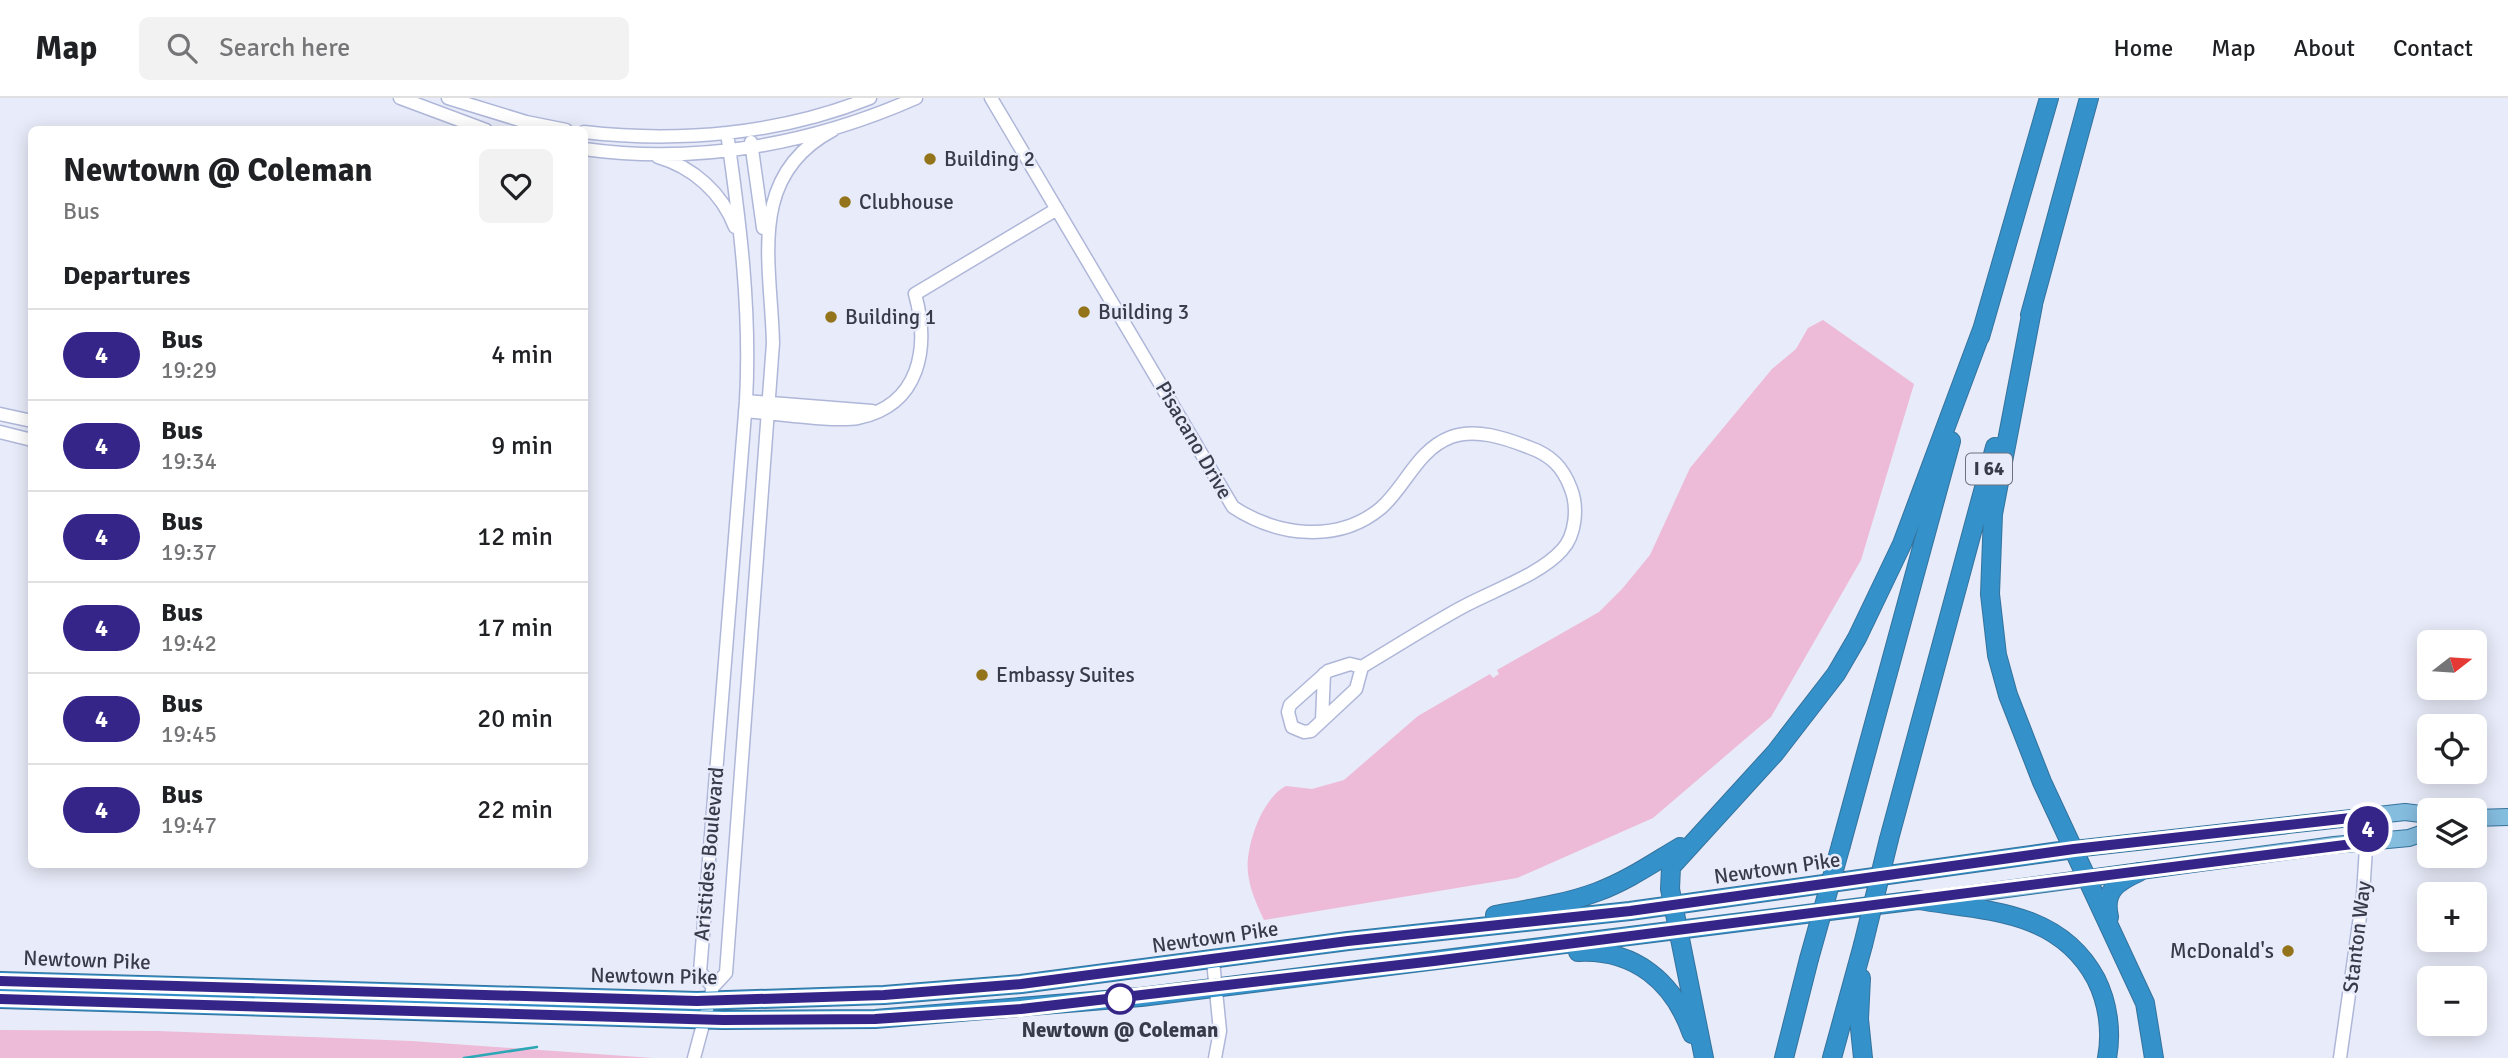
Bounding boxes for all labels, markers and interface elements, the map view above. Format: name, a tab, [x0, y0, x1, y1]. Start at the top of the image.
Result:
search box	[139, 17, 629, 80]
text: Map	[35, 28, 97, 69]
icon: search	[163, 29, 201, 67]
text: Search here	[219, 32, 350, 64]
text: Home	[2113, 33, 2173, 63]
text: Map	[2211, 33, 2256, 63]
text: About	[2294, 33, 2355, 63]
text: Contact	[2393, 33, 2473, 63]
place label: Building 2	[944, 146, 1035, 172]
button: heart	[479, 149, 553, 223]
text: Newtown @ Coleman	[63, 150, 373, 191]
marker: Building 2	[922, 151, 938, 167]
place label: Clubhouse	[859, 189, 954, 215]
marker: Clubhouse	[837, 194, 853, 210]
text: Bus	[63, 197, 100, 226]
text: Departures	[63, 260, 190, 292]
place label: Building 3	[1098, 299, 1189, 325]
place label: Building 1	[845, 304, 936, 330]
marker: Building 3	[1076, 304, 1092, 320]
marker: Building 1	[823, 309, 839, 325]
text: Bus	[161, 324, 203, 356]
text: 4 min	[491, 339, 553, 371]
text: 4	[95, 340, 108, 370]
text: 19:29	[161, 356, 217, 385]
street label: Pisacano Drive	[1150, 376, 1238, 504]
text: Bus	[161, 415, 203, 447]
text: 9 min	[491, 430, 553, 462]
text: 4	[95, 431, 108, 461]
text: 19:34	[161, 447, 217, 476]
road number: I 64	[1966, 454, 2012, 484]
text: Bus	[161, 506, 203, 538]
text: 12 min	[477, 521, 553, 553]
text: 4	[95, 522, 108, 552]
text: 19:37	[161, 538, 217, 567]
text: Bus	[161, 597, 203, 629]
text: 17 min	[477, 612, 553, 644]
text: 4	[95, 613, 108, 643]
text: 19:42	[161, 629, 217, 658]
north arrow	[2417, 630, 2487, 700]
map controls	[2417, 630, 2487, 1036]
place label: Embassy Suites	[996, 662, 1135, 688]
marker: Embassy Suites	[974, 667, 990, 683]
text: Bus	[161, 688, 203, 720]
text: 20 min	[477, 703, 553, 735]
text: 4	[95, 704, 108, 734]
button: locate	[2417, 714, 2487, 784]
text: 19:45	[161, 720, 217, 749]
street label: Aristides Boulevard	[688, 766, 730, 942]
text: Bus	[161, 779, 203, 811]
text: 22 min	[477, 794, 553, 826]
text: 4	[95, 795, 108, 825]
button: layers	[2417, 798, 2487, 868]
line badge: 4	[2345, 806, 2391, 852]
text: 19:47	[161, 811, 217, 840]
text: 4	[2362, 814, 2374, 844]
street label: Newtown Pike	[1712, 846, 1842, 890]
street label: Stanton Way	[2337, 879, 2377, 994]
button: +	[2417, 882, 2487, 952]
street label: Newtown Pike	[1150, 915, 1280, 959]
place label: McDonald's	[2170, 938, 2274, 964]
marker: McDonald's	[2280, 943, 2296, 959]
street label: Newtown Pike	[23, 945, 151, 975]
street label: Newtown Pike	[590, 962, 718, 990]
button: −	[2417, 966, 2487, 1036]
marker: Newtown @ Coleman	[1105, 984, 1135, 1014]
place label: Newtown @ Coleman	[1021, 1017, 1219, 1043]

